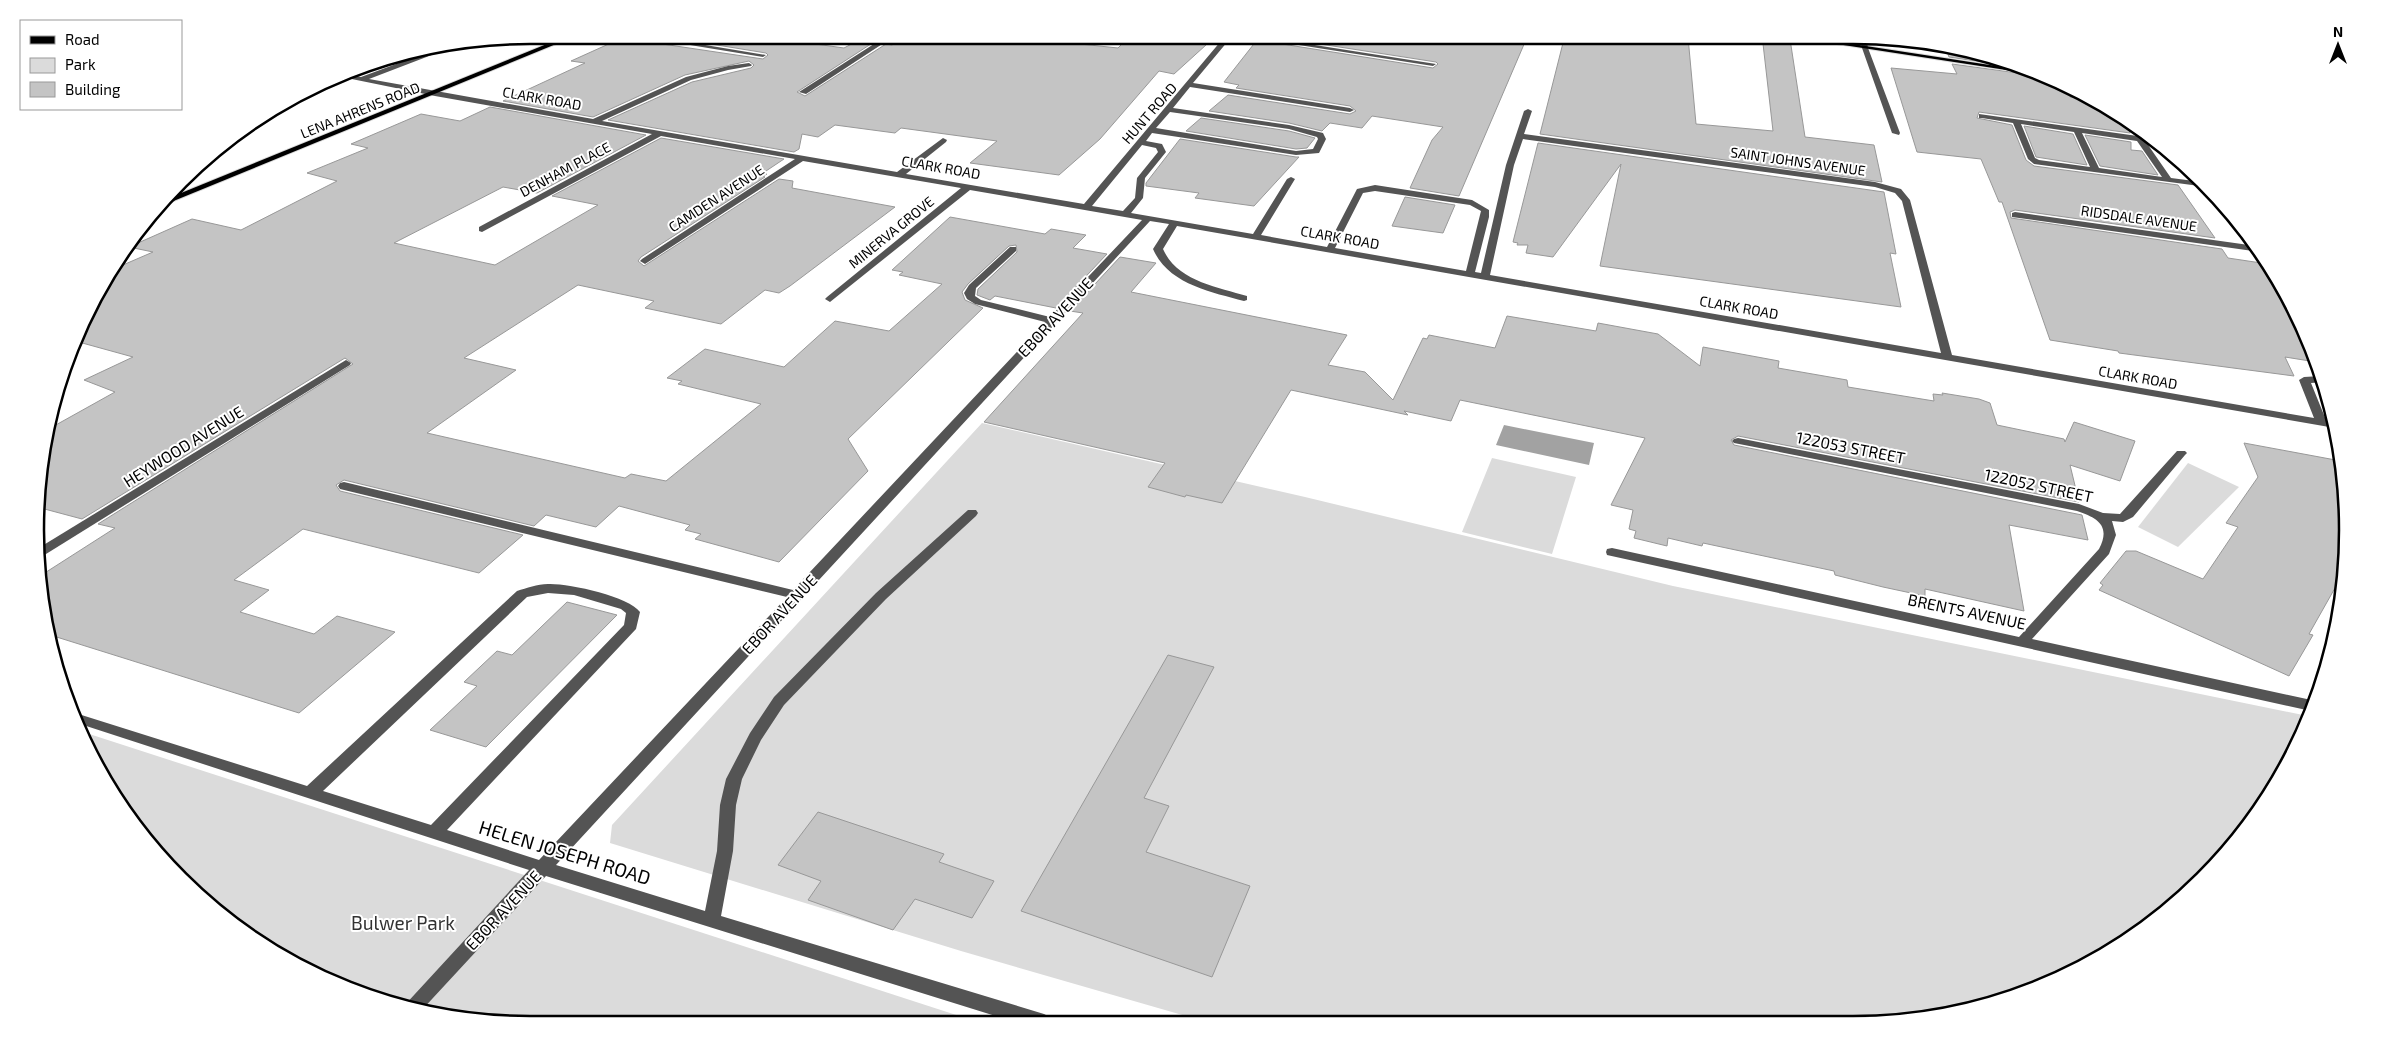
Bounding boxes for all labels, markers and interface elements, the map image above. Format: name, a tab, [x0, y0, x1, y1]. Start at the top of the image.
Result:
legend	[20, 20, 182, 110]
north arrow	[2313, 20, 2363, 70]
text: N	[2333, 23, 2343, 40]
text: Road	[65, 30, 100, 48]
text: Park	[65, 55, 96, 73]
street label: LENA AHRENS ROAD	[298, 78, 422, 142]
street label: HUNT ROAD	[1118, 79, 1180, 147]
text: Building	[65, 80, 121, 98]
street label: CLARK ROAD	[501, 83, 583, 113]
street label: DENHAM PLACE	[517, 138, 613, 200]
street label: SAINT JOHNS AVENUE	[1729, 143, 1867, 179]
street label: CLARK ROAD	[900, 152, 982, 182]
street label: CAMDEN AVENUE	[665, 161, 767, 235]
street label: MINERVA GROVE	[845, 192, 937, 272]
street label: RIDSDALE AVENUE	[2080, 201, 2198, 235]
street label: CLARK ROAD	[1299, 222, 1381, 252]
street label: EBOR AVENUE	[1013, 273, 1097, 361]
street label: CLARK ROAD	[1698, 292, 1780, 322]
street label: CLARK ROAD	[2097, 362, 2179, 392]
street label: HEYWOOD AVENUE	[119, 401, 247, 491]
street label: 122053 STREET	[1795, 427, 1907, 467]
street label: 122052 STREET	[1983, 464, 2095, 506]
street label: EBOR AVENUE	[737, 570, 821, 658]
street label: BRENTS AVENUE	[1906, 589, 2028, 633]
street label: HELEN JOSEPH ROAD	[476, 815, 654, 889]
street label: EBOR AVENUE	[461, 866, 545, 954]
park label: Bulwer Park	[351, 911, 455, 934]

